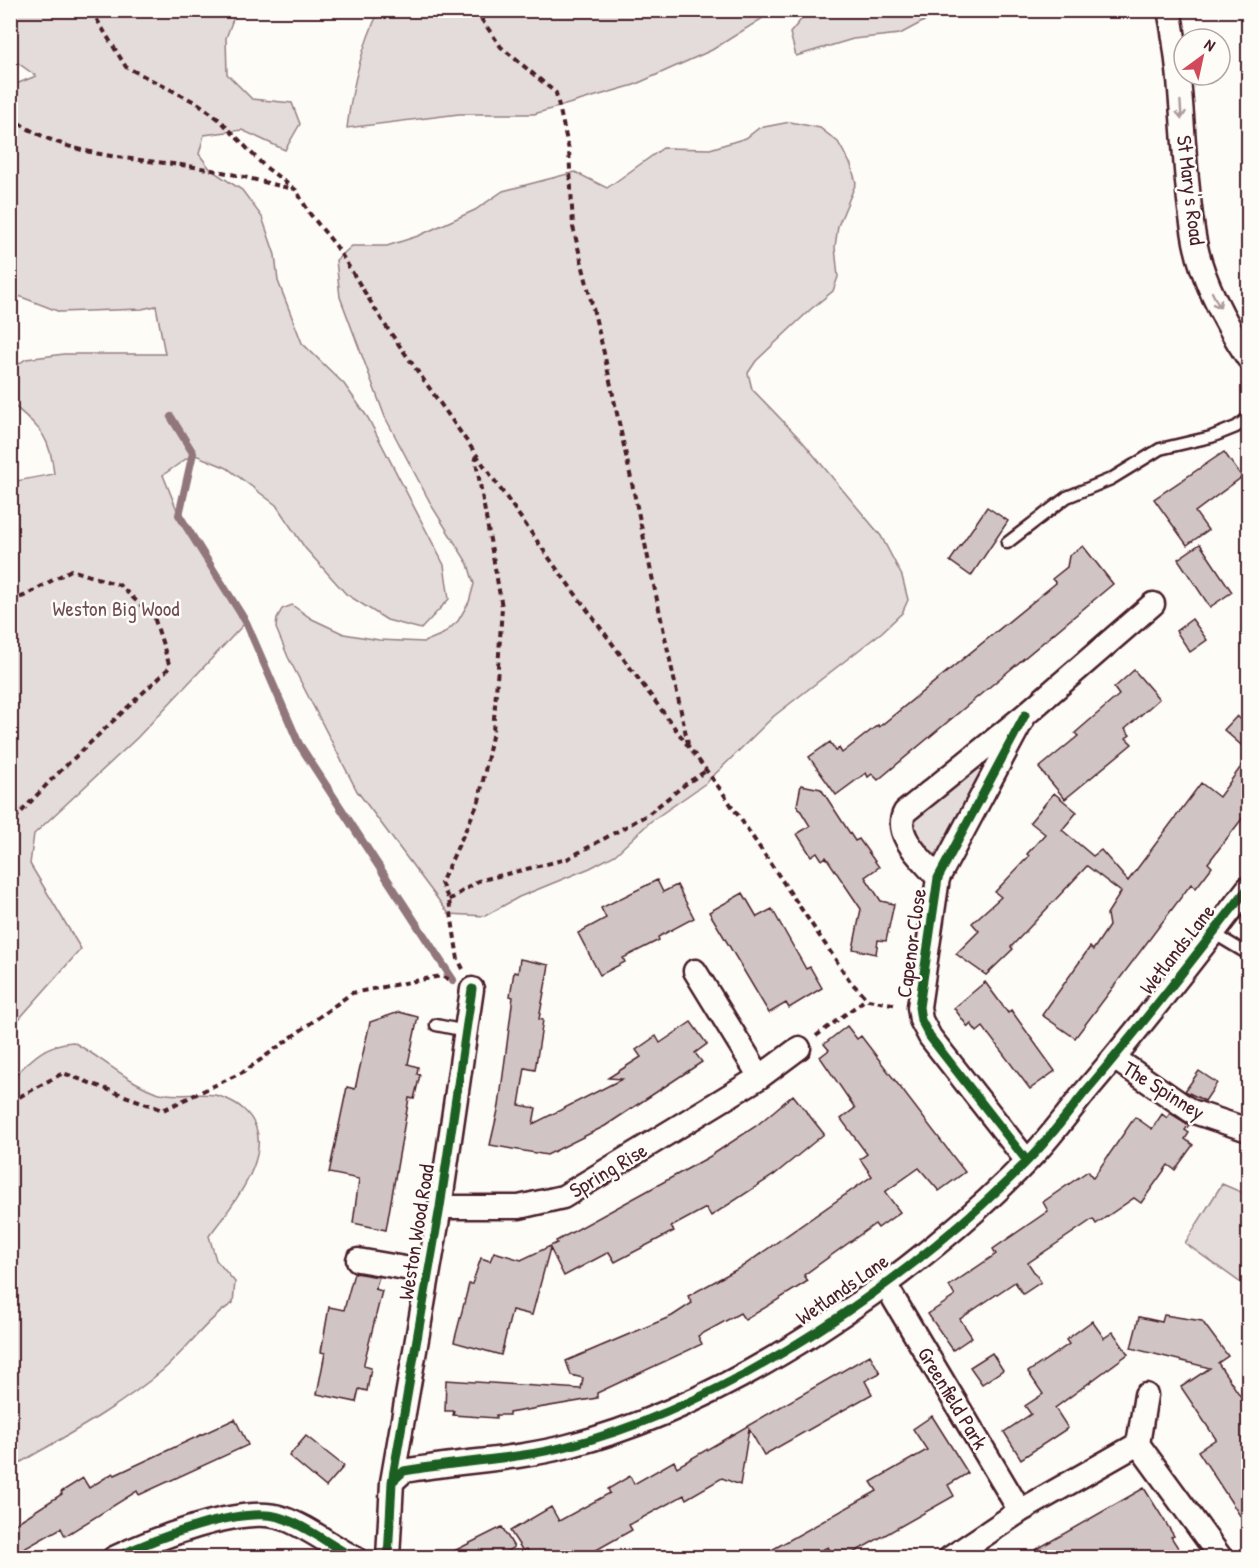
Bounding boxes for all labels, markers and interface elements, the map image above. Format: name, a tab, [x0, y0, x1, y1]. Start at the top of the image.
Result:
north arrow	[1172, 27, 1232, 87]
text: N	[1201, 33, 1220, 56]
one-way arrow	[1176, 99, 1187, 119]
street label: St Mary's Road	[1170, 134, 1212, 246]
one-way arrow	[1211, 291, 1223, 309]
park label: Weston Big Wood	[53, 594, 179, 623]
street label: Capenor Close	[889, 887, 933, 999]
street label: Wetlands Lane	[1133, 898, 1221, 1000]
street label: The Spinney	[1118, 1053, 1211, 1127]
street label: Spring Rise	[564, 1135, 652, 1205]
street label: Weston Wood Road	[391, 1162, 441, 1302]
street label: Wetlands Lane	[790, 1246, 894, 1332]
street label: Greenfield Park	[911, 1341, 995, 1455]

